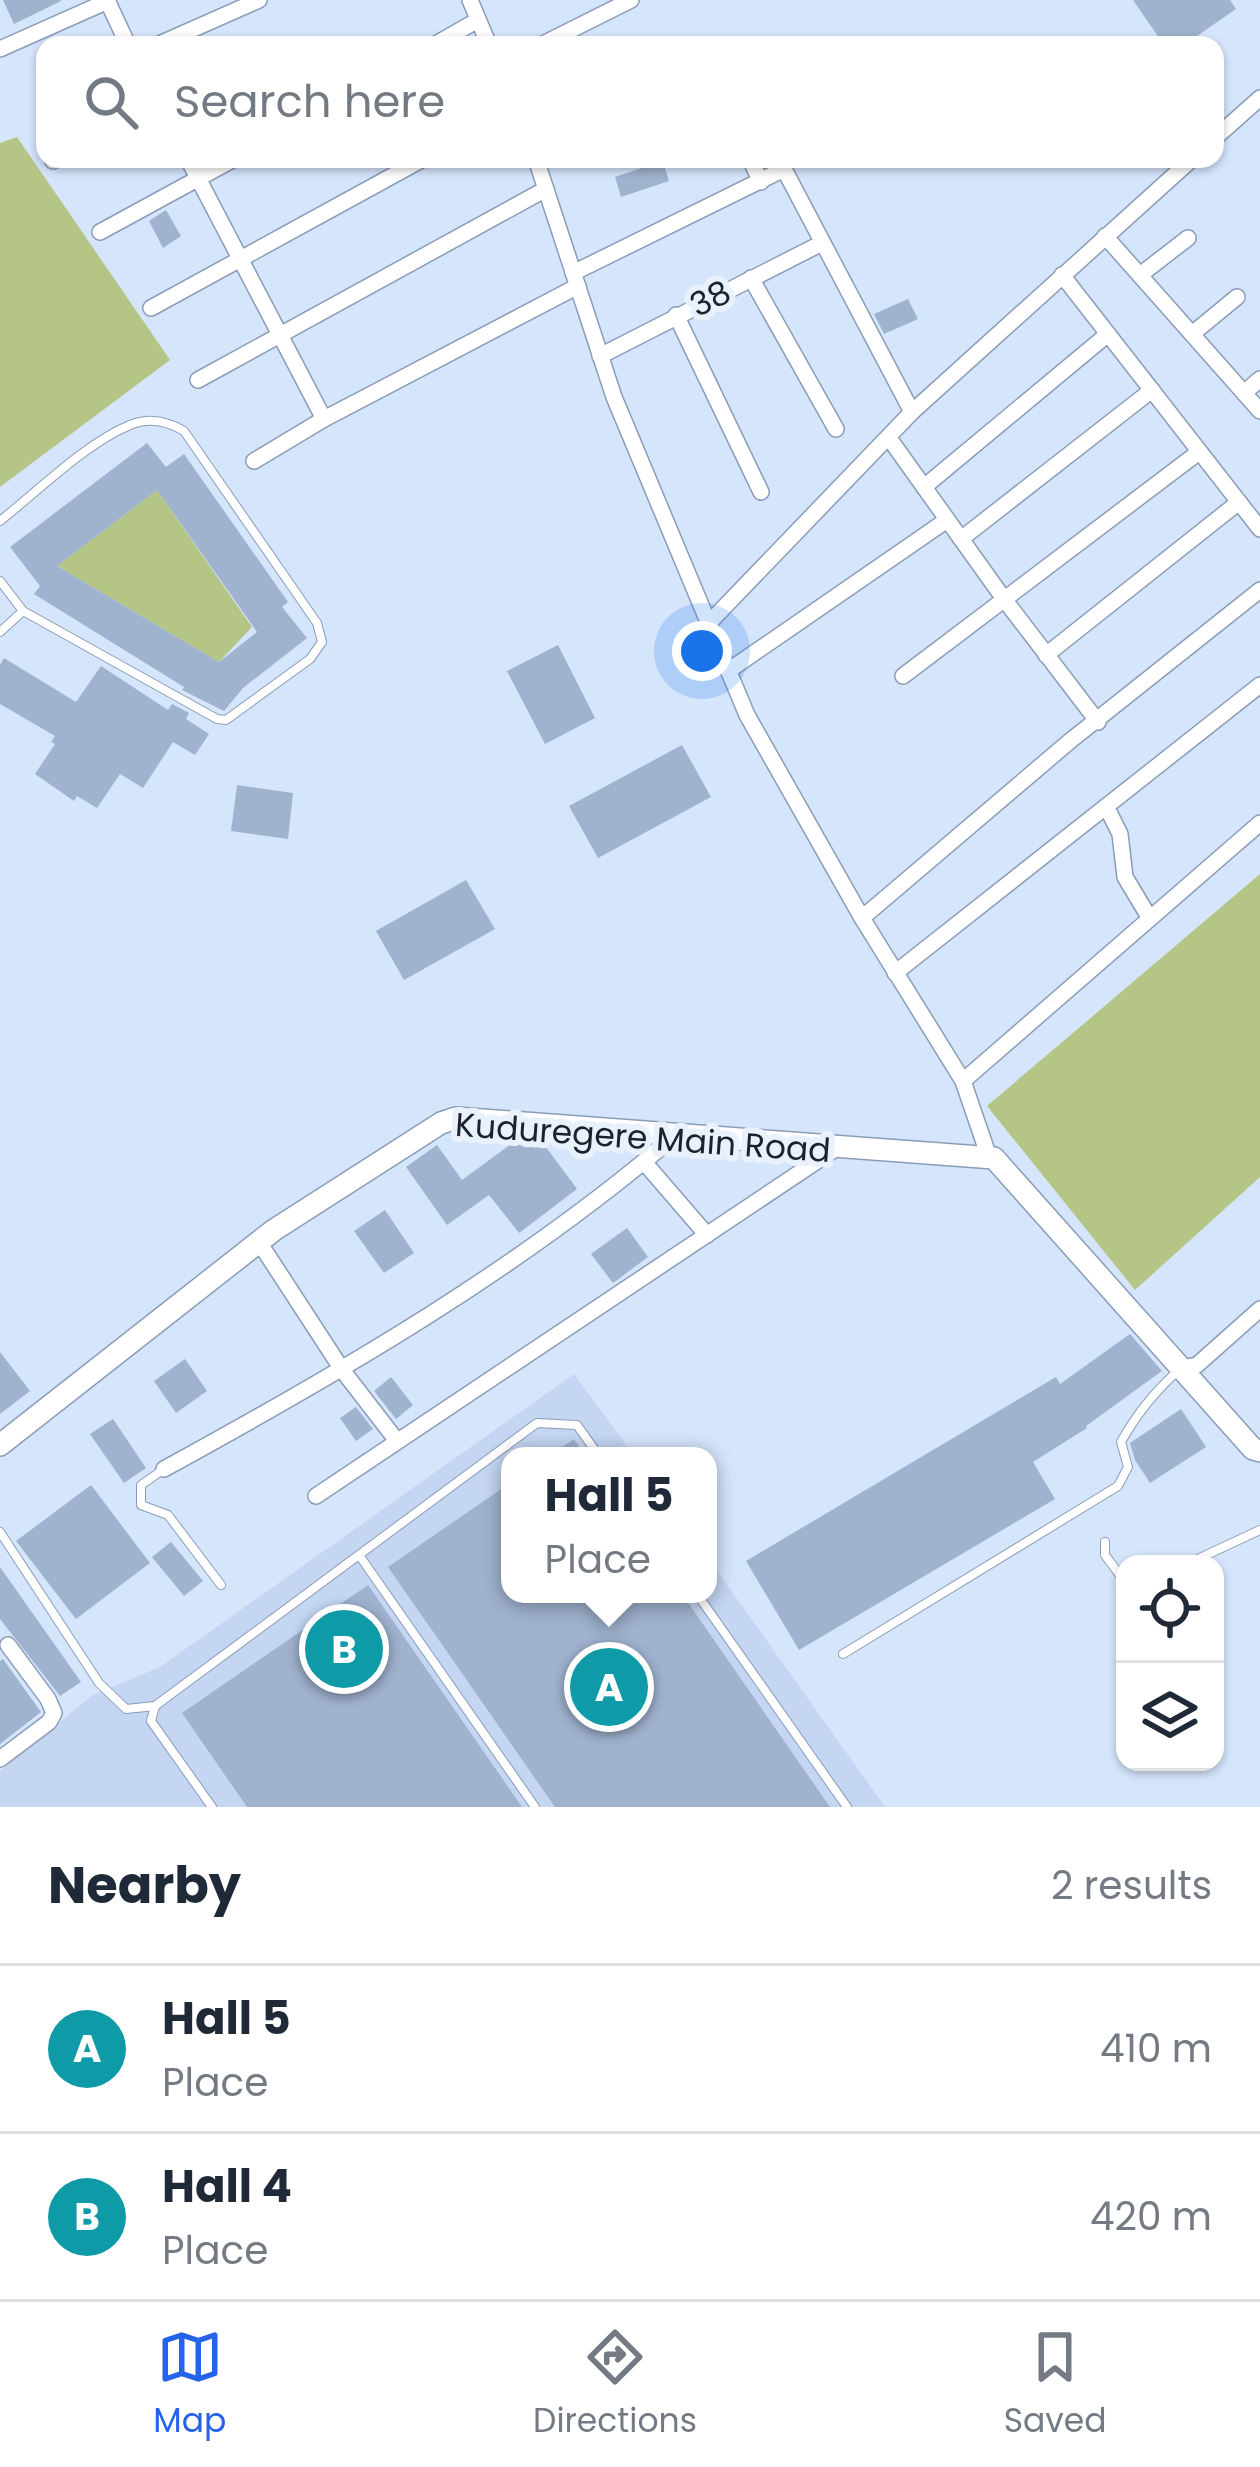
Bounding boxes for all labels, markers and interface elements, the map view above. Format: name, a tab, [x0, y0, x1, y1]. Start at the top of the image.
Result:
search box	[36, 36, 1224, 168]
icon: search	[78, 69, 144, 135]
text: Search here	[174, 70, 445, 133]
street label: 38	[682, 268, 739, 329]
your location	[672, 621, 732, 681]
street label: Kuduregere Main Road	[454, 1101, 832, 1174]
popup	[501, 1447, 717, 1603]
text: Hall 5	[545, 1464, 673, 1527]
text: Place	[545, 1532, 651, 1587]
map controls	[1116, 1555, 1224, 1771]
button: locate	[1116, 1555, 1224, 1663]
pin: B	[305, 1604, 383, 1694]
pin: A	[570, 1642, 648, 1732]
button: layers	[1116, 1663, 1224, 1771]
text: Nearby	[48, 1849, 241, 1921]
text: 2 results	[1051, 1858, 1212, 1913]
text: Hall 5	[162, 1987, 291, 2050]
text: A	[73, 2021, 101, 2076]
text: 410 m	[1100, 2021, 1212, 2076]
text: Place	[162, 2055, 268, 2110]
text: Hall 4	[162, 2155, 292, 2218]
text: B	[74, 2189, 100, 2244]
text: 420 m	[1090, 2189, 1212, 2244]
text: Place	[162, 2223, 268, 2278]
tab: Map	[153, 2324, 226, 2446]
tab: Directions	[533, 2324, 697, 2446]
tab: Saved	[1004, 2324, 1107, 2446]

